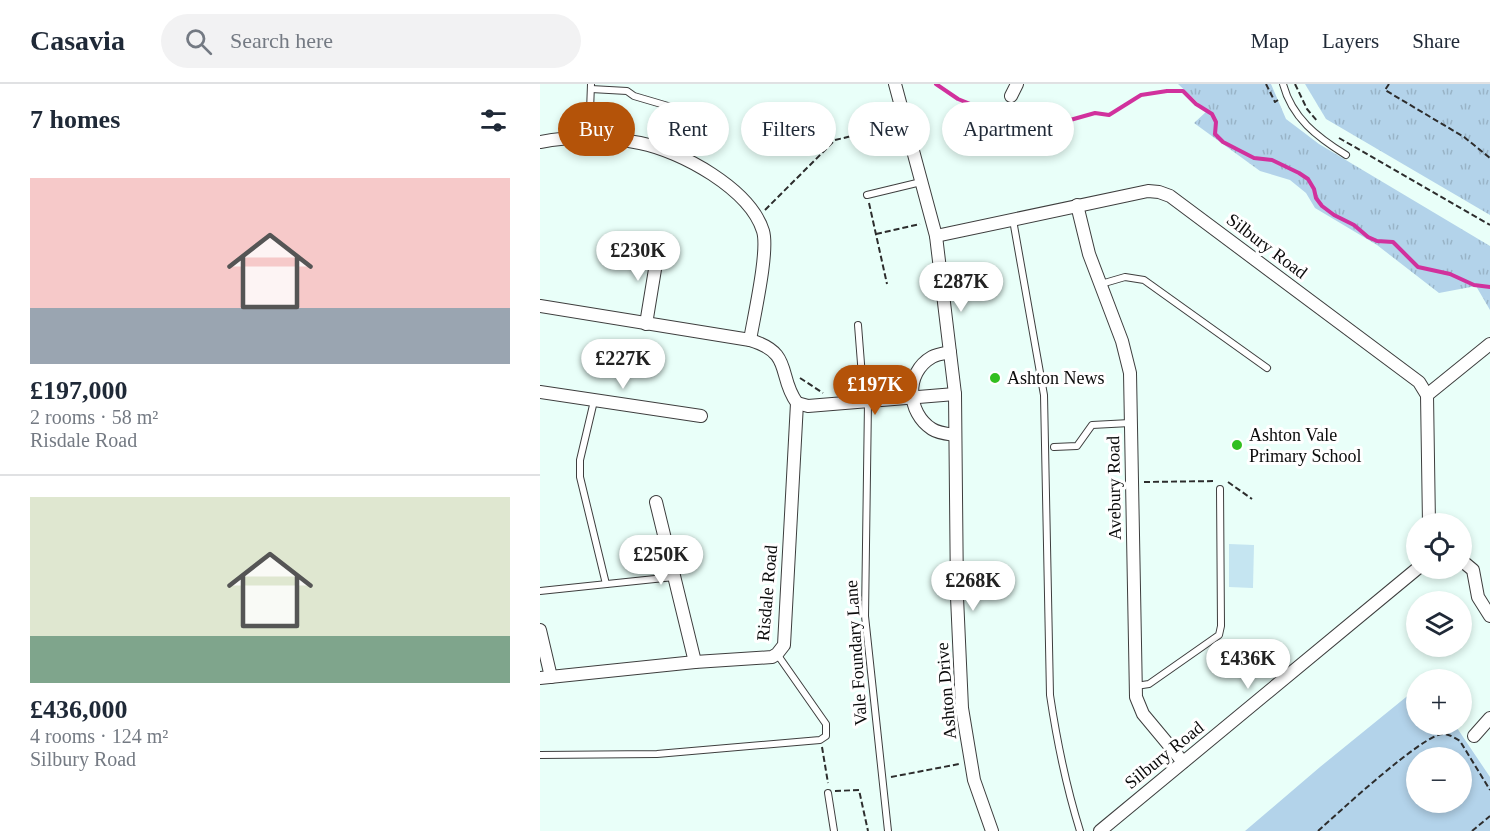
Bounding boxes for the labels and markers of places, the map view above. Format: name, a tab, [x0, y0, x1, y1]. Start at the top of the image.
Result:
pin: £230K	[596, 231, 680, 282]
pin: £287K	[919, 262, 1003, 313]
pin: £227K	[581, 339, 665, 390]
pin: £197K	[833, 365, 917, 416]
place label: Ashton News	[1007, 368, 1105, 388]
marker: Ashton News	[988, 371, 1002, 385]
place label: Ashton Vale Primary School	[1249, 425, 1362, 466]
marker: Ashton Vale Primary School	[1230, 438, 1244, 452]
pin: £250K	[619, 535, 703, 586]
pin: £268K	[931, 561, 1015, 612]
pin: £436K	[1206, 639, 1290, 690]

